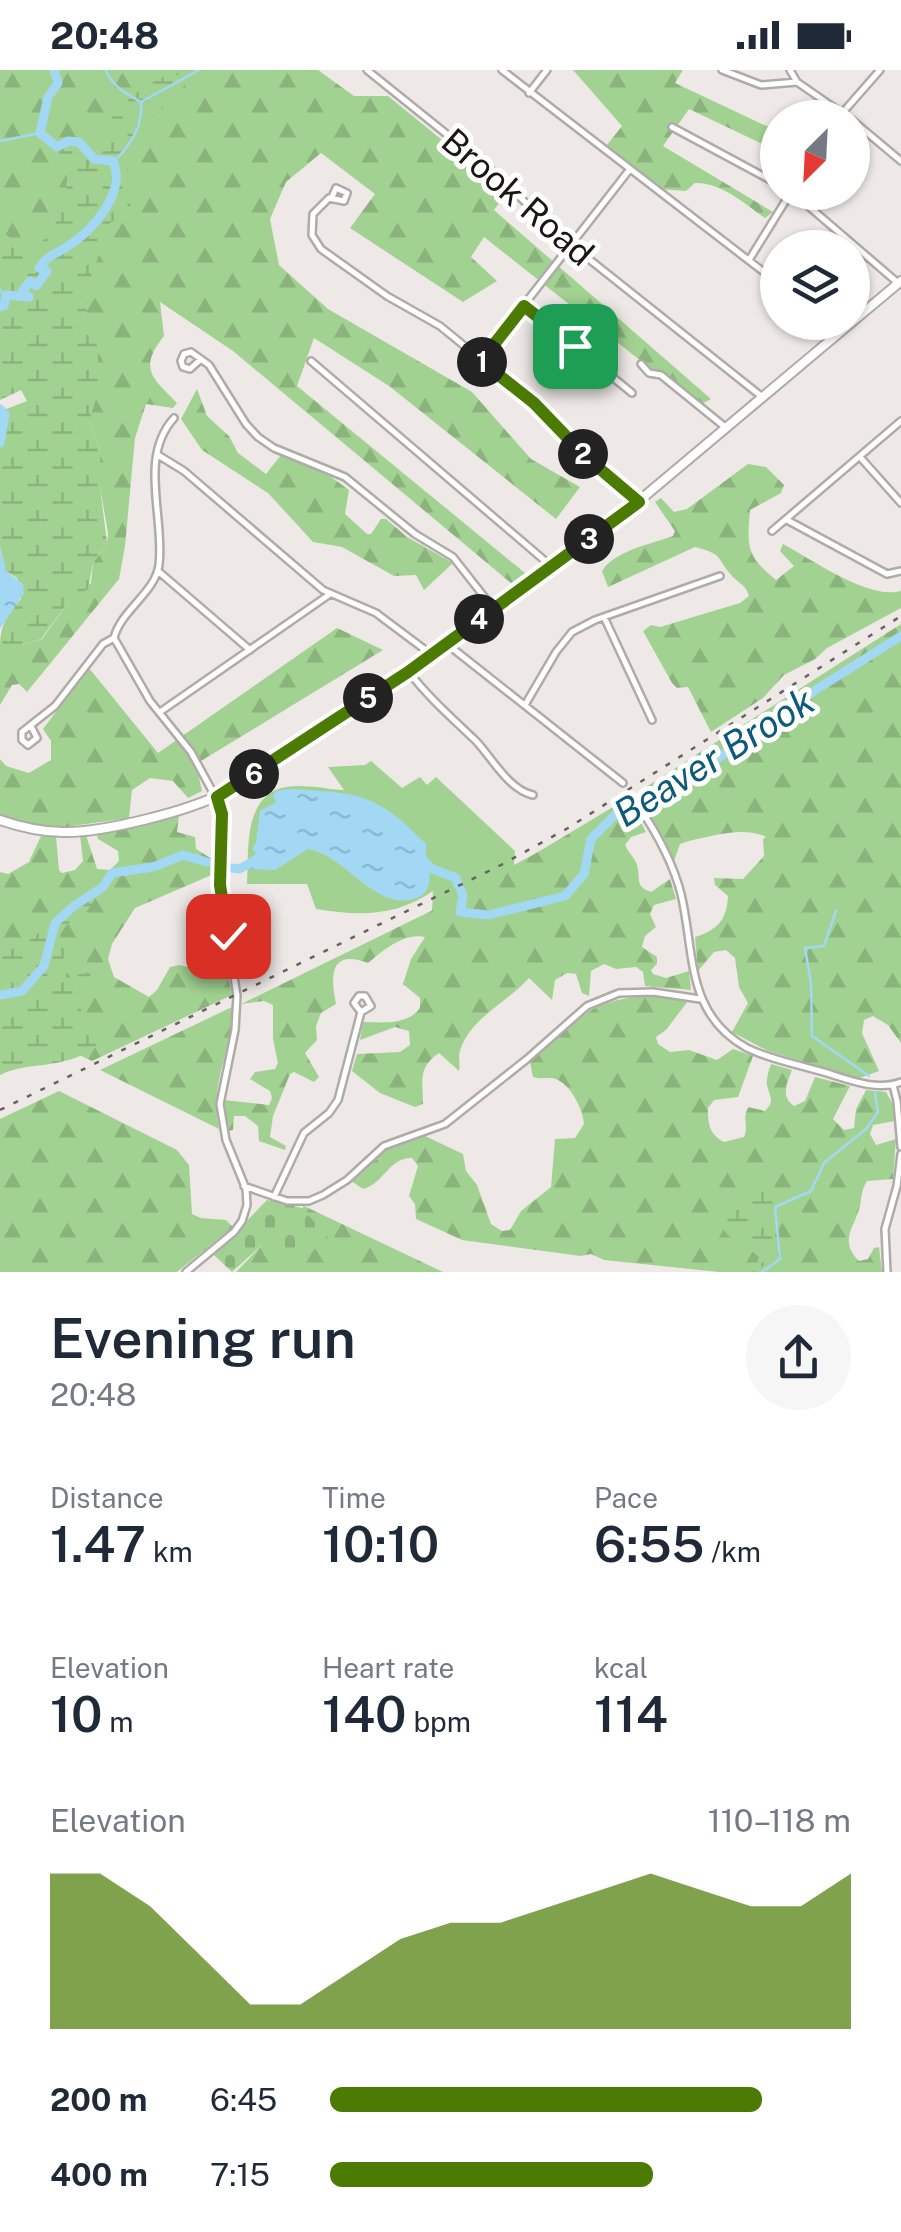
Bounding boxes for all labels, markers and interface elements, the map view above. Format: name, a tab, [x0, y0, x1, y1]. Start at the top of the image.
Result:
text: 20:48	[50, 13, 159, 58]
north arrow	[760, 100, 870, 210]
map controls	[760, 100, 870, 340]
street label: Brook Road	[434, 120, 602, 274]
button: layers	[760, 230, 870, 340]
pin	[533, 304, 618, 389]
icon: arrive	[548, 319, 603, 374]
pin: 1	[457, 337, 507, 387]
text: 1	[476, 345, 488, 378]
pin: 2	[558, 429, 608, 479]
text: 2	[574, 437, 592, 470]
pin: 3	[564, 514, 614, 564]
text: 3	[580, 522, 598, 555]
pin: 4	[454, 594, 504, 644]
text: 4	[470, 602, 488, 635]
pin: 5	[343, 673, 393, 723]
water label: Beaver Brook	[606, 678, 823, 836]
text: 5	[359, 681, 377, 714]
pin: 6	[229, 749, 279, 799]
text: 6	[245, 757, 263, 790]
pin	[186, 894, 271, 979]
icon: check	[201, 909, 256, 964]
button: share	[746, 1305, 851, 1410]
text: Evening run	[50, 1306, 356, 1370]
text: 20:48	[50, 1376, 137, 1413]
text: Distance	[50, 1481, 164, 1514]
text: Time	[322, 1481, 386, 1514]
text: Pace	[594, 1481, 658, 1514]
text: 1.47	[50, 1514, 146, 1573]
text: 10:10	[322, 1514, 439, 1573]
text: 6:55	[594, 1514, 705, 1573]
text: km	[146, 1535, 193, 1568]
text: /km	[705, 1535, 761, 1568]
text: Elevation	[50, 1651, 169, 1684]
text: Heart rate	[322, 1651, 454, 1684]
text: kcal	[594, 1651, 648, 1684]
text: 10	[50, 1684, 102, 1743]
text: 140	[322, 1684, 407, 1743]
text: 114	[594, 1684, 668, 1743]
text: m	[102, 1705, 133, 1738]
text: bpm	[407, 1705, 471, 1738]
text: Elevation	[50, 1802, 186, 1839]
text: 110–118 m	[708, 1802, 851, 1839]
text: 200 m	[50, 2081, 147, 2118]
text: 6:45	[210, 2081, 277, 2118]
text: 400 m	[50, 2156, 148, 2193]
text: 7:15	[210, 2156, 270, 2193]

